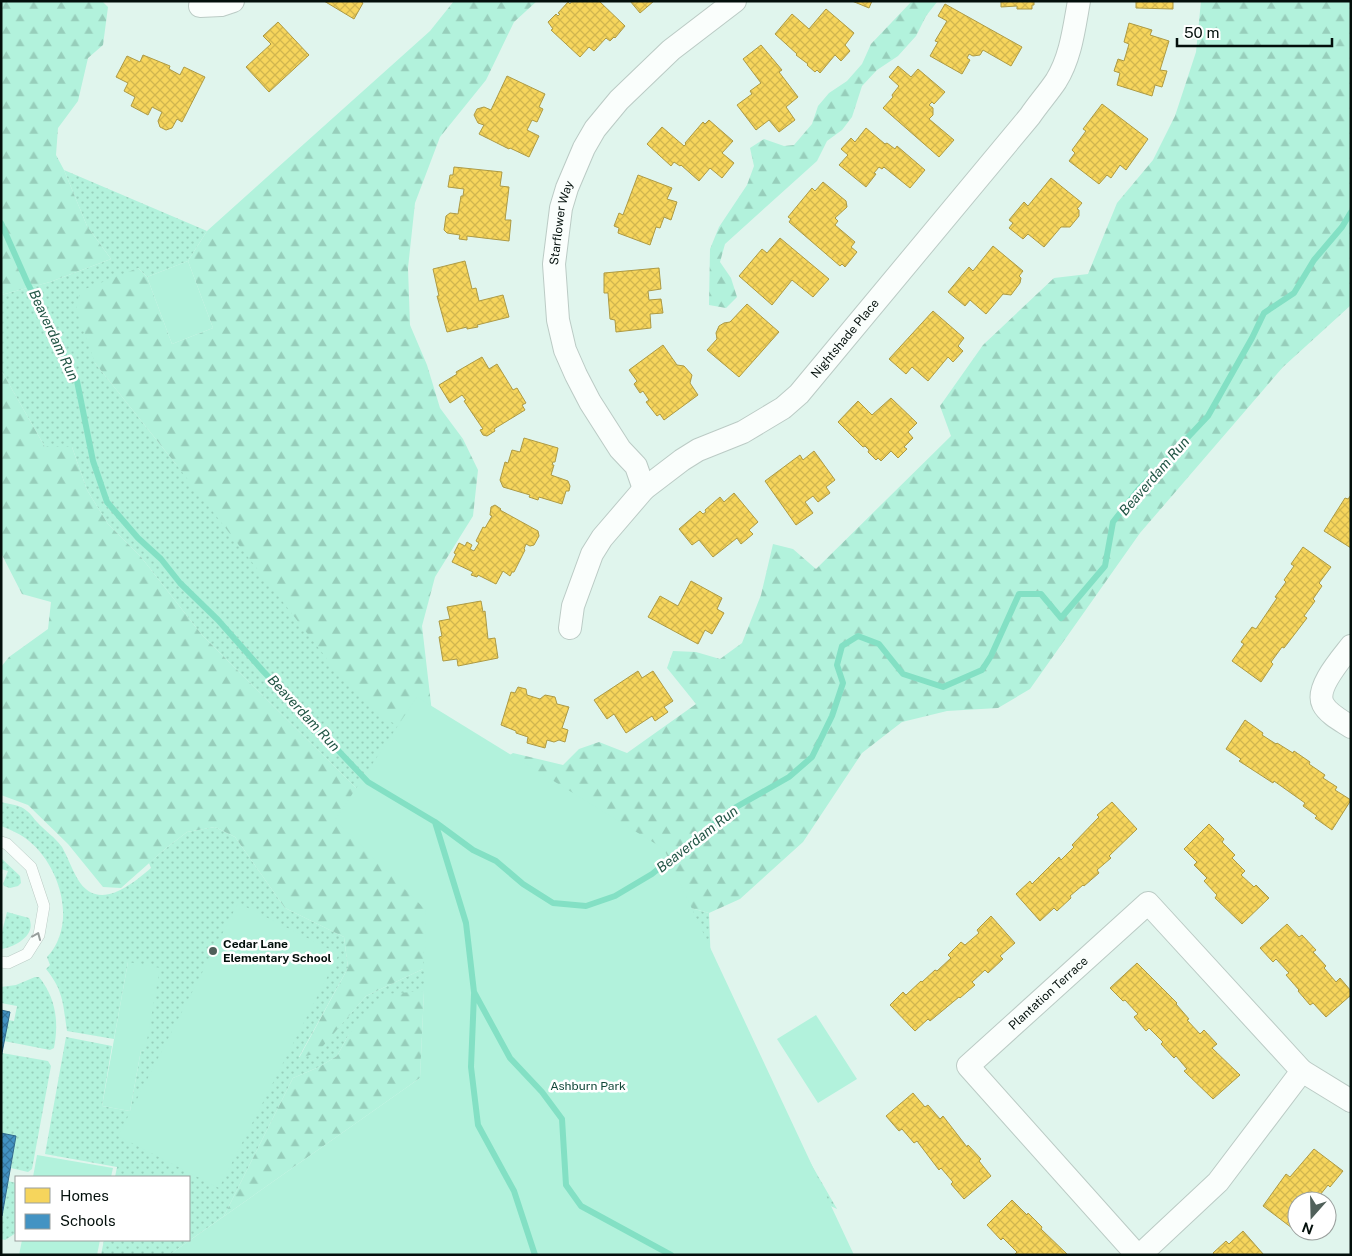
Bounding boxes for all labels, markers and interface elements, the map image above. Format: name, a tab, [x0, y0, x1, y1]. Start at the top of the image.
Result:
scale bar	[1177, 15, 1332, 47]
text: 50 m	[1184, 24, 1219, 41]
street label: Starflower Way	[547, 178, 577, 266]
water label: Beaverdam Run	[26, 287, 82, 383]
street label: Nightshade Place	[808, 296, 882, 381]
water label: Beaverdam Run	[1116, 433, 1192, 518]
water label: Beaverdam Run	[265, 672, 344, 755]
water label: Beaverdam Run	[653, 802, 741, 876]
one-way arrow	[30, 932, 41, 941]
place label: Cedar Lane Elementary School	[223, 937, 332, 965]
marker: Cedar Lane Elementary School	[207, 945, 219, 957]
street label: Plantation Terrace	[1006, 954, 1091, 1033]
park label: Ashburn Park	[550, 1079, 626, 1093]
legend	[15, 1176, 190, 1241]
text: Homes	[60, 1187, 109, 1204]
north arrow	[1287, 1191, 1337, 1241]
text: Schools	[60, 1212, 116, 1229]
text: N	[1300, 1219, 1315, 1238]

